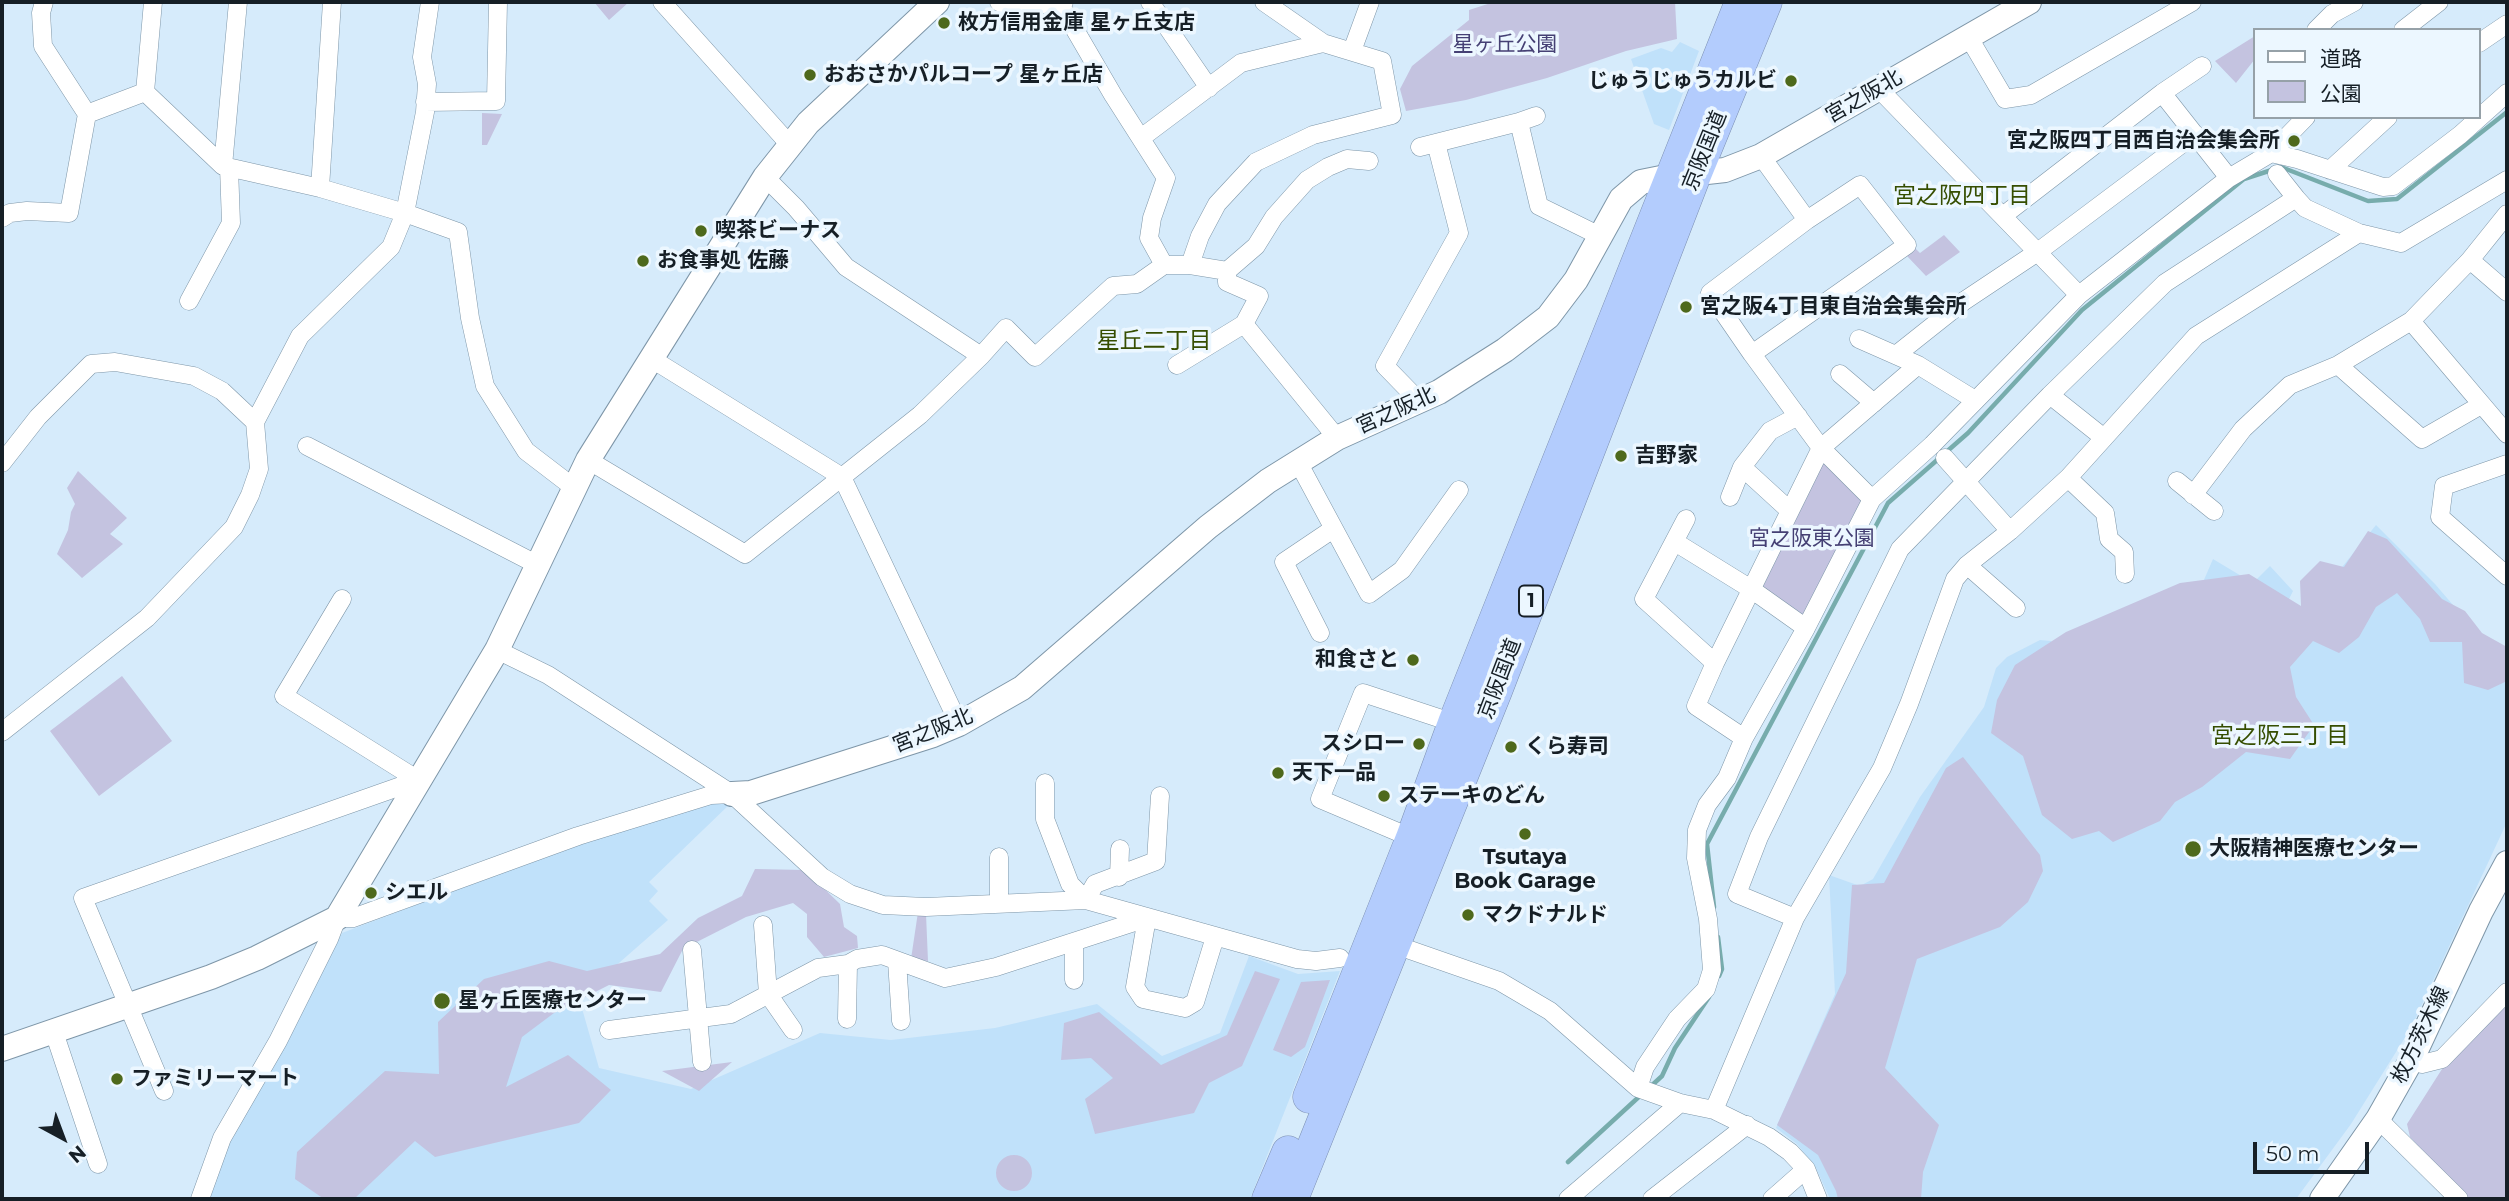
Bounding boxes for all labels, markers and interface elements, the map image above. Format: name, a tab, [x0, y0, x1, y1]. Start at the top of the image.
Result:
place label: 枚方信用金庫 星ヶ丘支店	[958, 10, 1195, 36]
marker: 枚方信用金庫 星ヶ丘支店	[936, 15, 952, 31]
legend	[2254, 28, 2481, 119]
park label: 星ヶ丘公園	[1453, 32, 1557, 58]
text: 道路	[2320, 46, 2362, 71]
place label: おおさかパルコープ 星ヶ丘店	[824, 62, 1103, 88]
street label: 宮之阪北	[1821, 65, 1907, 129]
marker: おおさかパルコープ 星ヶ丘店	[802, 67, 818, 83]
place label: じゅうじゅうカルビ	[1588, 68, 1777, 94]
marker: じゅうじゅうカルビ	[1783, 73, 1799, 89]
text: 公園	[2320, 81, 2362, 106]
street label: 京阪国道	[1678, 107, 1732, 195]
place label: 宮之阪四丁目西自治会集会所	[2007, 128, 2280, 154]
marker: 宮之阪四丁目西自治会集会所	[2286, 133, 2302, 149]
district label: 宮之阪四丁目	[1893, 182, 2031, 210]
place label: 喫茶ビーナス	[715, 218, 841, 244]
marker: 喫茶ビーナス	[693, 223, 709, 239]
place label: お食事処 佐藤	[657, 248, 789, 274]
marker: お食事処 佐藤	[635, 253, 651, 269]
place label: 宮之阪4丁目東自治会集会所	[1700, 294, 1966, 320]
marker: 宮之阪4丁目東自治会集会所	[1678, 299, 1694, 315]
district label: 星丘二丁目	[1097, 327, 1211, 355]
street label: 宮之阪北	[1353, 382, 1439, 440]
place label: 吉野家	[1635, 443, 1698, 469]
marker: 吉野家	[1613, 448, 1629, 464]
park label: 宮之阪東公園	[1749, 526, 1875, 552]
road number: 1	[1519, 586, 1543, 616]
street label: 京阪国道	[1473, 635, 1527, 723]
place label: 和食さと	[1315, 647, 1399, 673]
marker: 和食さと	[1405, 652, 1421, 668]
street label: 宮之阪北	[889, 704, 977, 758]
district label: 宮之阪三丁目	[2211, 722, 2349, 750]
place label: スシロー	[1321, 731, 1405, 757]
place label: くら寿司	[1525, 734, 1609, 760]
marker: スシロー	[1411, 736, 1427, 752]
marker: くら寿司	[1503, 739, 1519, 755]
place label: 天下一品	[1292, 760, 1376, 786]
marker: 天下一品	[1270, 765, 1286, 781]
place label: ステーキのどん	[1398, 783, 1545, 809]
marker: ステーキのどん	[1376, 788, 1392, 804]
marker: Tsutaya Book Garage	[1517, 826, 1533, 842]
place label: 大阪精神医療センター	[2209, 836, 2419, 862]
marker: 大阪精神医療センター	[2183, 839, 2203, 859]
place label: Tsutaya Book Garage	[1454, 845, 1596, 895]
place label: シエル	[385, 880, 448, 906]
marker: シエル	[363, 885, 379, 901]
place label: マクドナルド	[1482, 902, 1608, 928]
marker: マクドナルド	[1460, 907, 1476, 923]
street label: 枚方茨木線	[2387, 982, 2455, 1088]
place label: 星ヶ丘医療センター	[458, 988, 647, 1014]
marker: 星ヶ丘医療センター	[432, 991, 452, 1011]
place label: ファミリーマート	[131, 1066, 299, 1092]
marker: ファミリーマート	[109, 1071, 125, 1087]
north arrow	[28, 1103, 98, 1173]
scale bar	[2257, 1128, 2372, 1172]
text: N	[64, 1141, 90, 1168]
text: 50 m	[2266, 1141, 2320, 1166]

